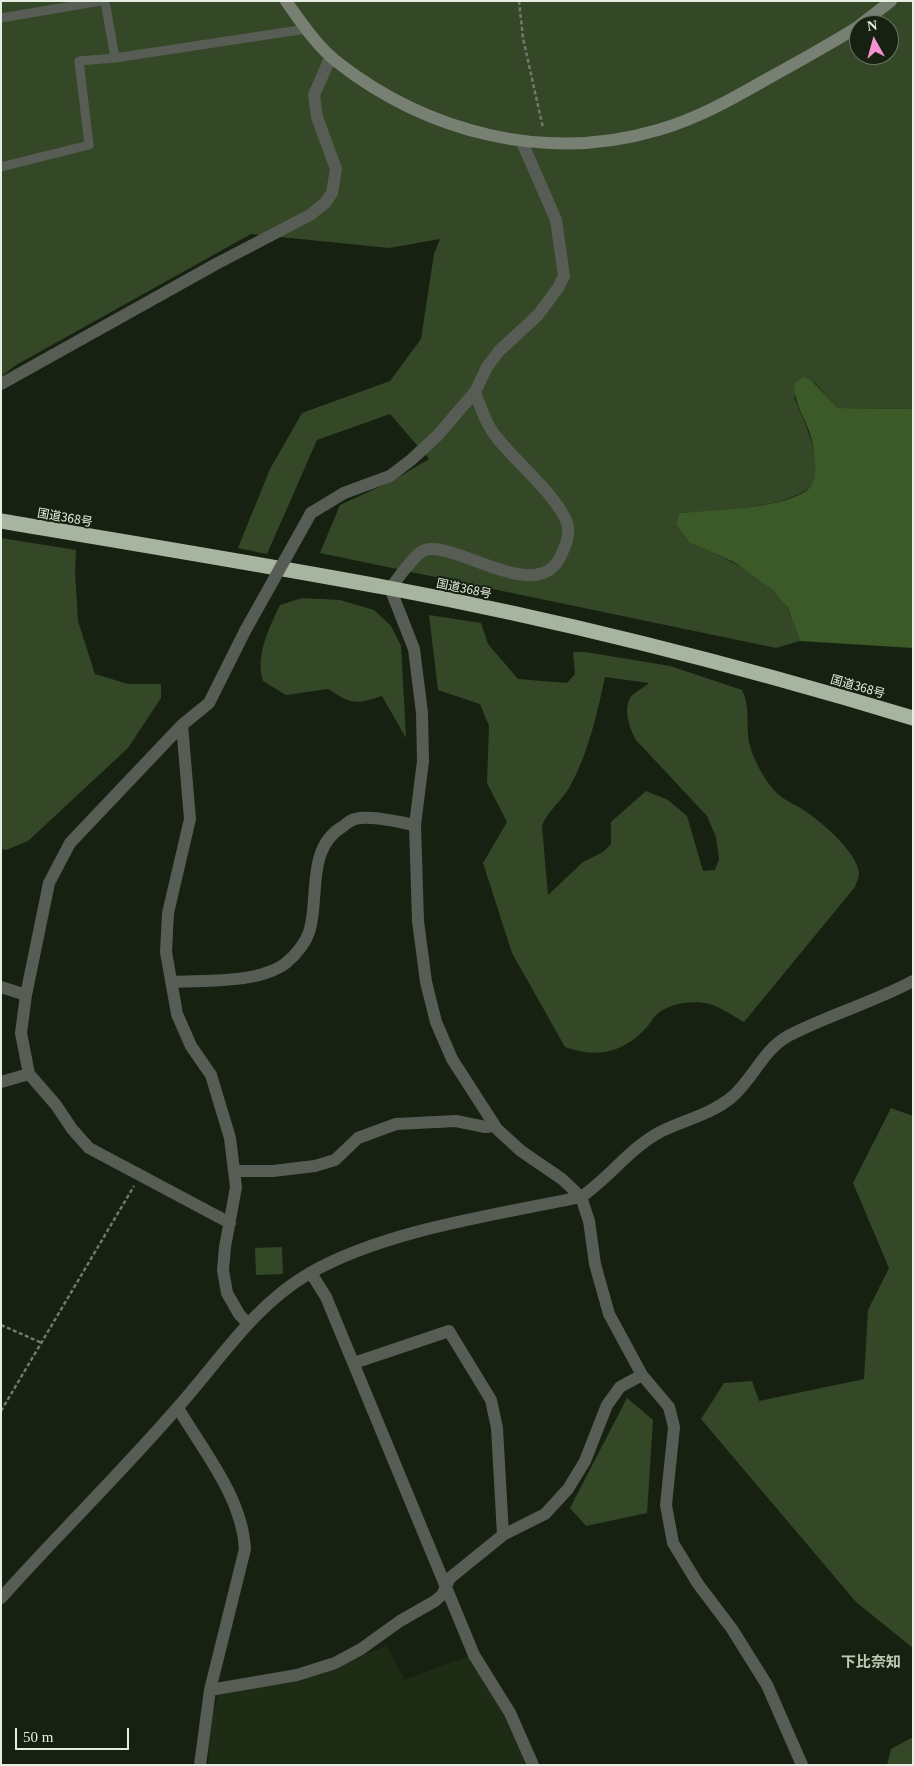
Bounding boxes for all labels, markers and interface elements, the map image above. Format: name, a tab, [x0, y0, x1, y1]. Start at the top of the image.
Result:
north arrow	[849, 15, 899, 65]
text: N	[866, 18, 878, 34]
street label: 国道368号	[36, 505, 94, 529]
street label: 国道368号	[435, 575, 493, 601]
street label: 国道368号	[829, 671, 887, 701]
district label: 下比奈知	[841, 1652, 901, 1670]
scale bar	[18, 1718, 131, 1750]
text: 50 m	[23, 1729, 53, 1745]

